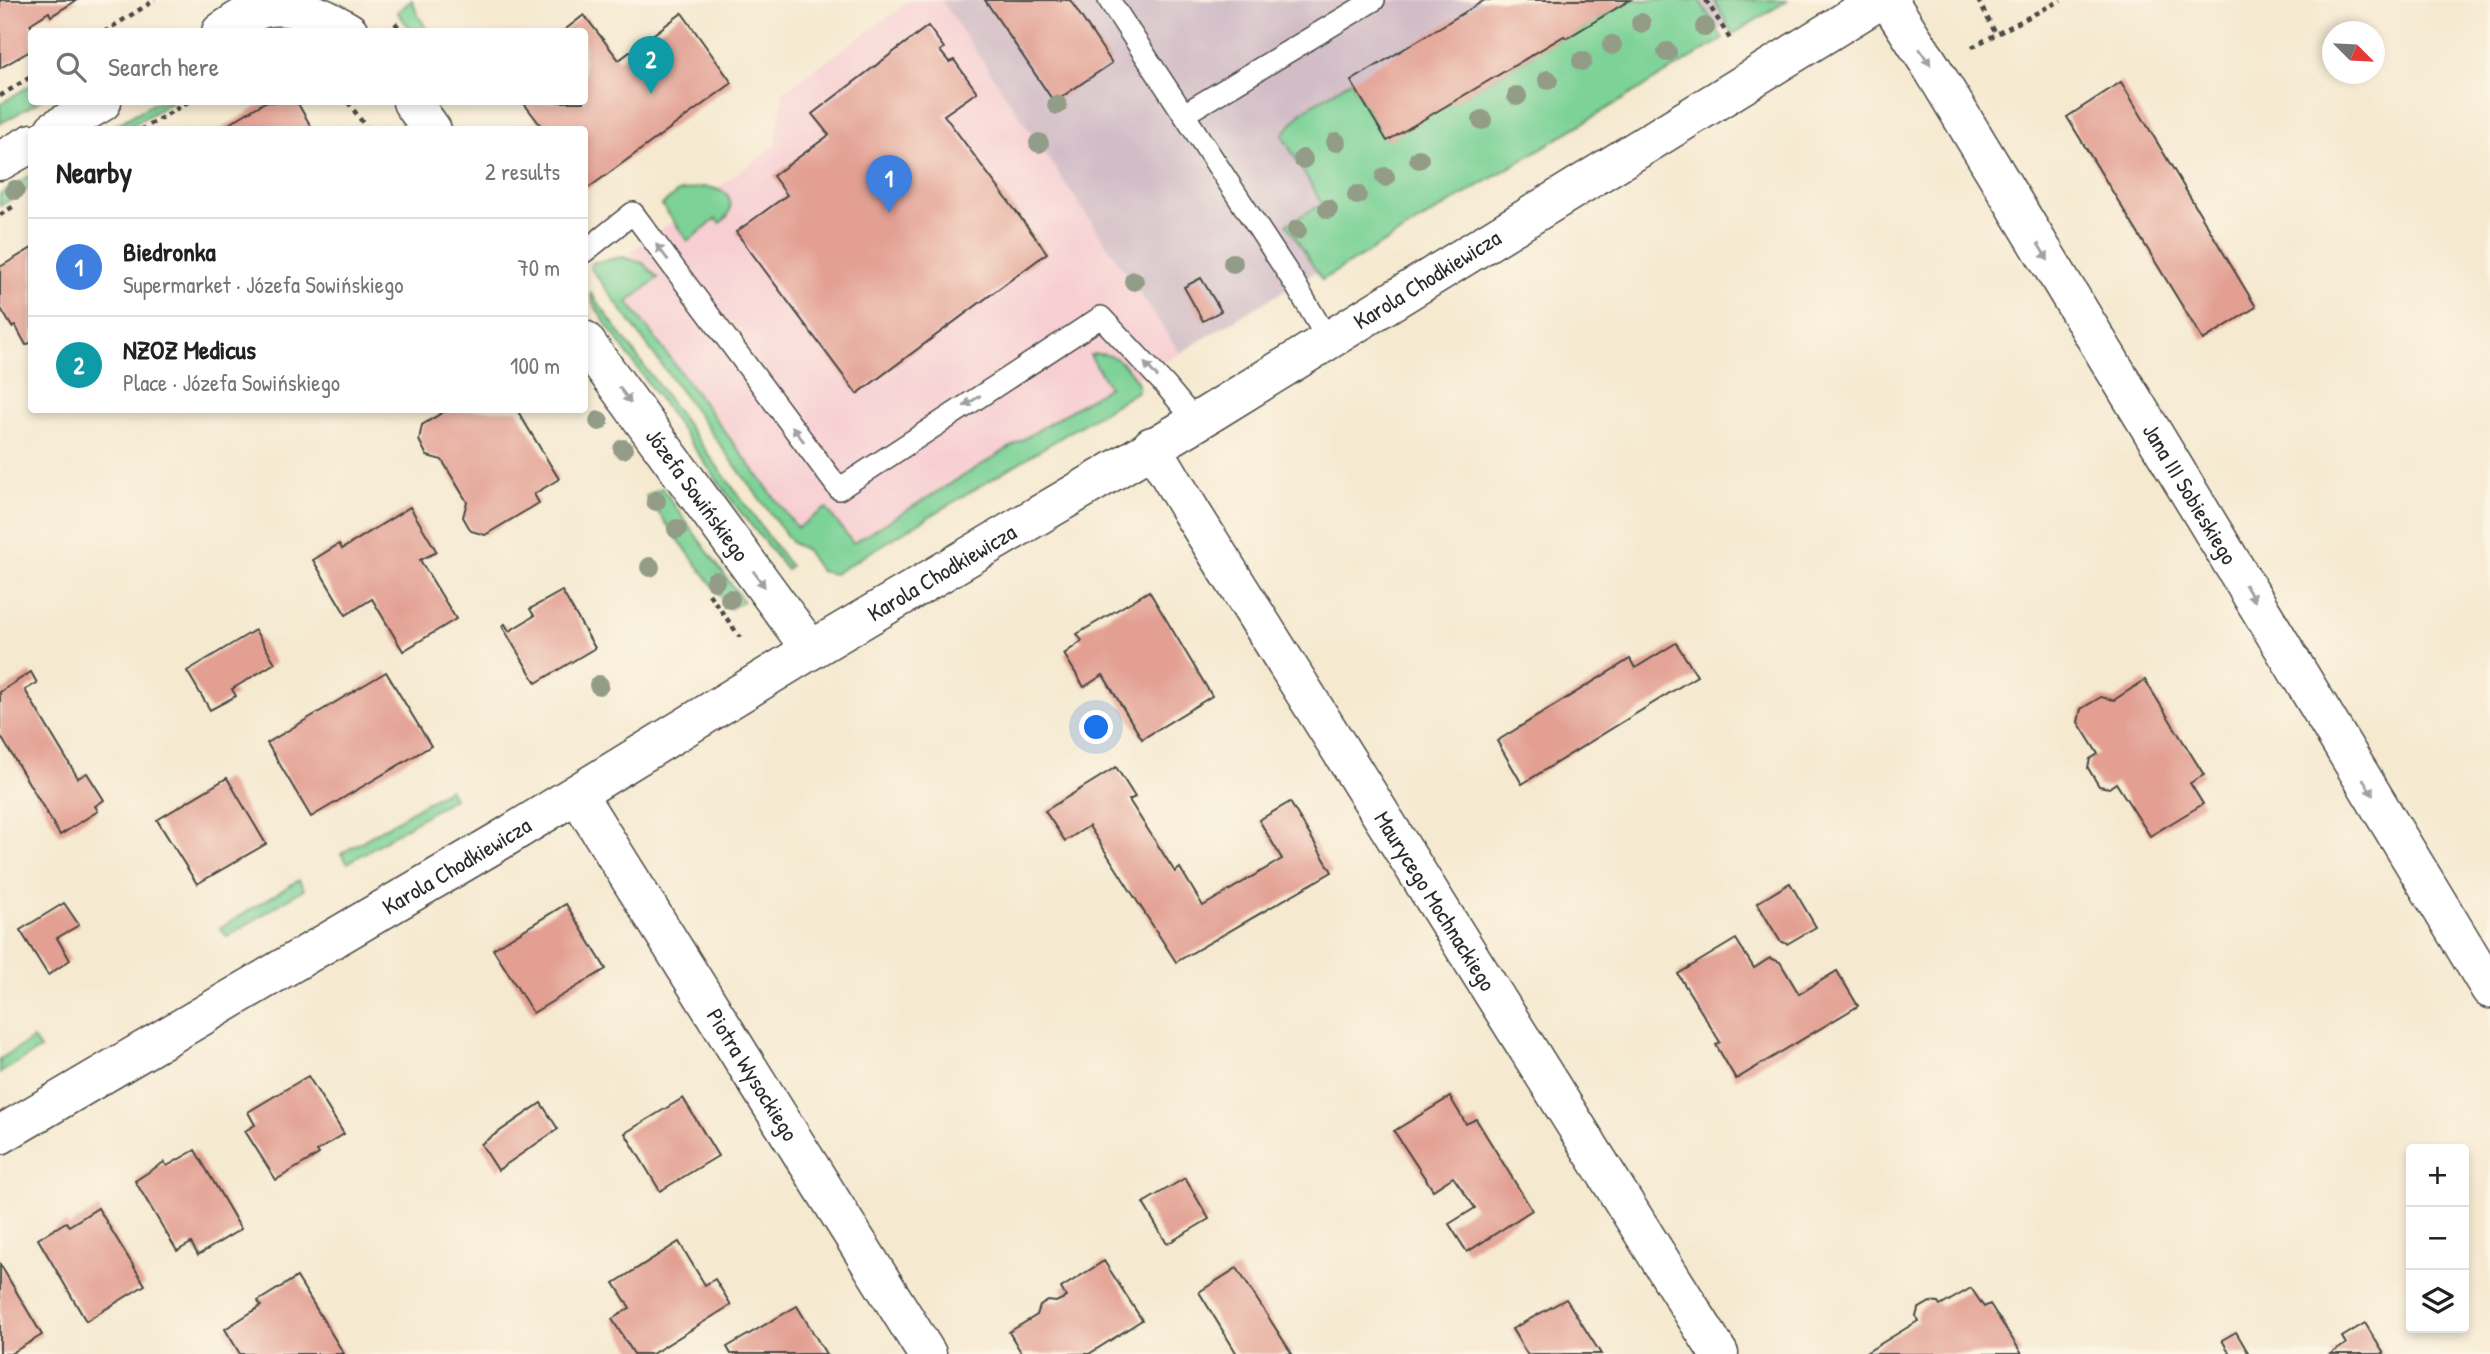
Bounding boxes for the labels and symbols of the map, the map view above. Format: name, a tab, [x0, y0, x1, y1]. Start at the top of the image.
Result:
north arrow	[2322, 21, 2385, 84]
pin: 2	[628, 36, 674, 94]
one-way arrow	[1919, 48, 1932, 67]
pin: 1	[866, 155, 912, 213]
street label: Karola Chodkiewicza	[1347, 222, 1506, 336]
one-way arrow	[2037, 242, 2050, 261]
one-way arrow	[655, 243, 669, 261]
one-way arrow	[1144, 362, 1160, 379]
one-way arrow	[618, 386, 632, 404]
one-way arrow	[962, 395, 982, 408]
street label: Jana III Sobieskiego	[2136, 417, 2245, 570]
street label: Józefa Sowińskiego	[639, 422, 757, 567]
one-way arrow	[791, 425, 805, 443]
street label: Karola Chodkiewicza	[861, 516, 1022, 628]
one-way arrow	[751, 570, 765, 588]
one-way arrow	[2244, 583, 2257, 602]
your location	[1079, 710, 1113, 744]
one-way arrow	[2362, 778, 2375, 797]
street label: Maurycego Mochnackiego	[1368, 805, 1504, 997]
street label: Karola Chodkiewicza	[376, 809, 537, 922]
street label: Piotra Wysockiego	[700, 1002, 806, 1147]

